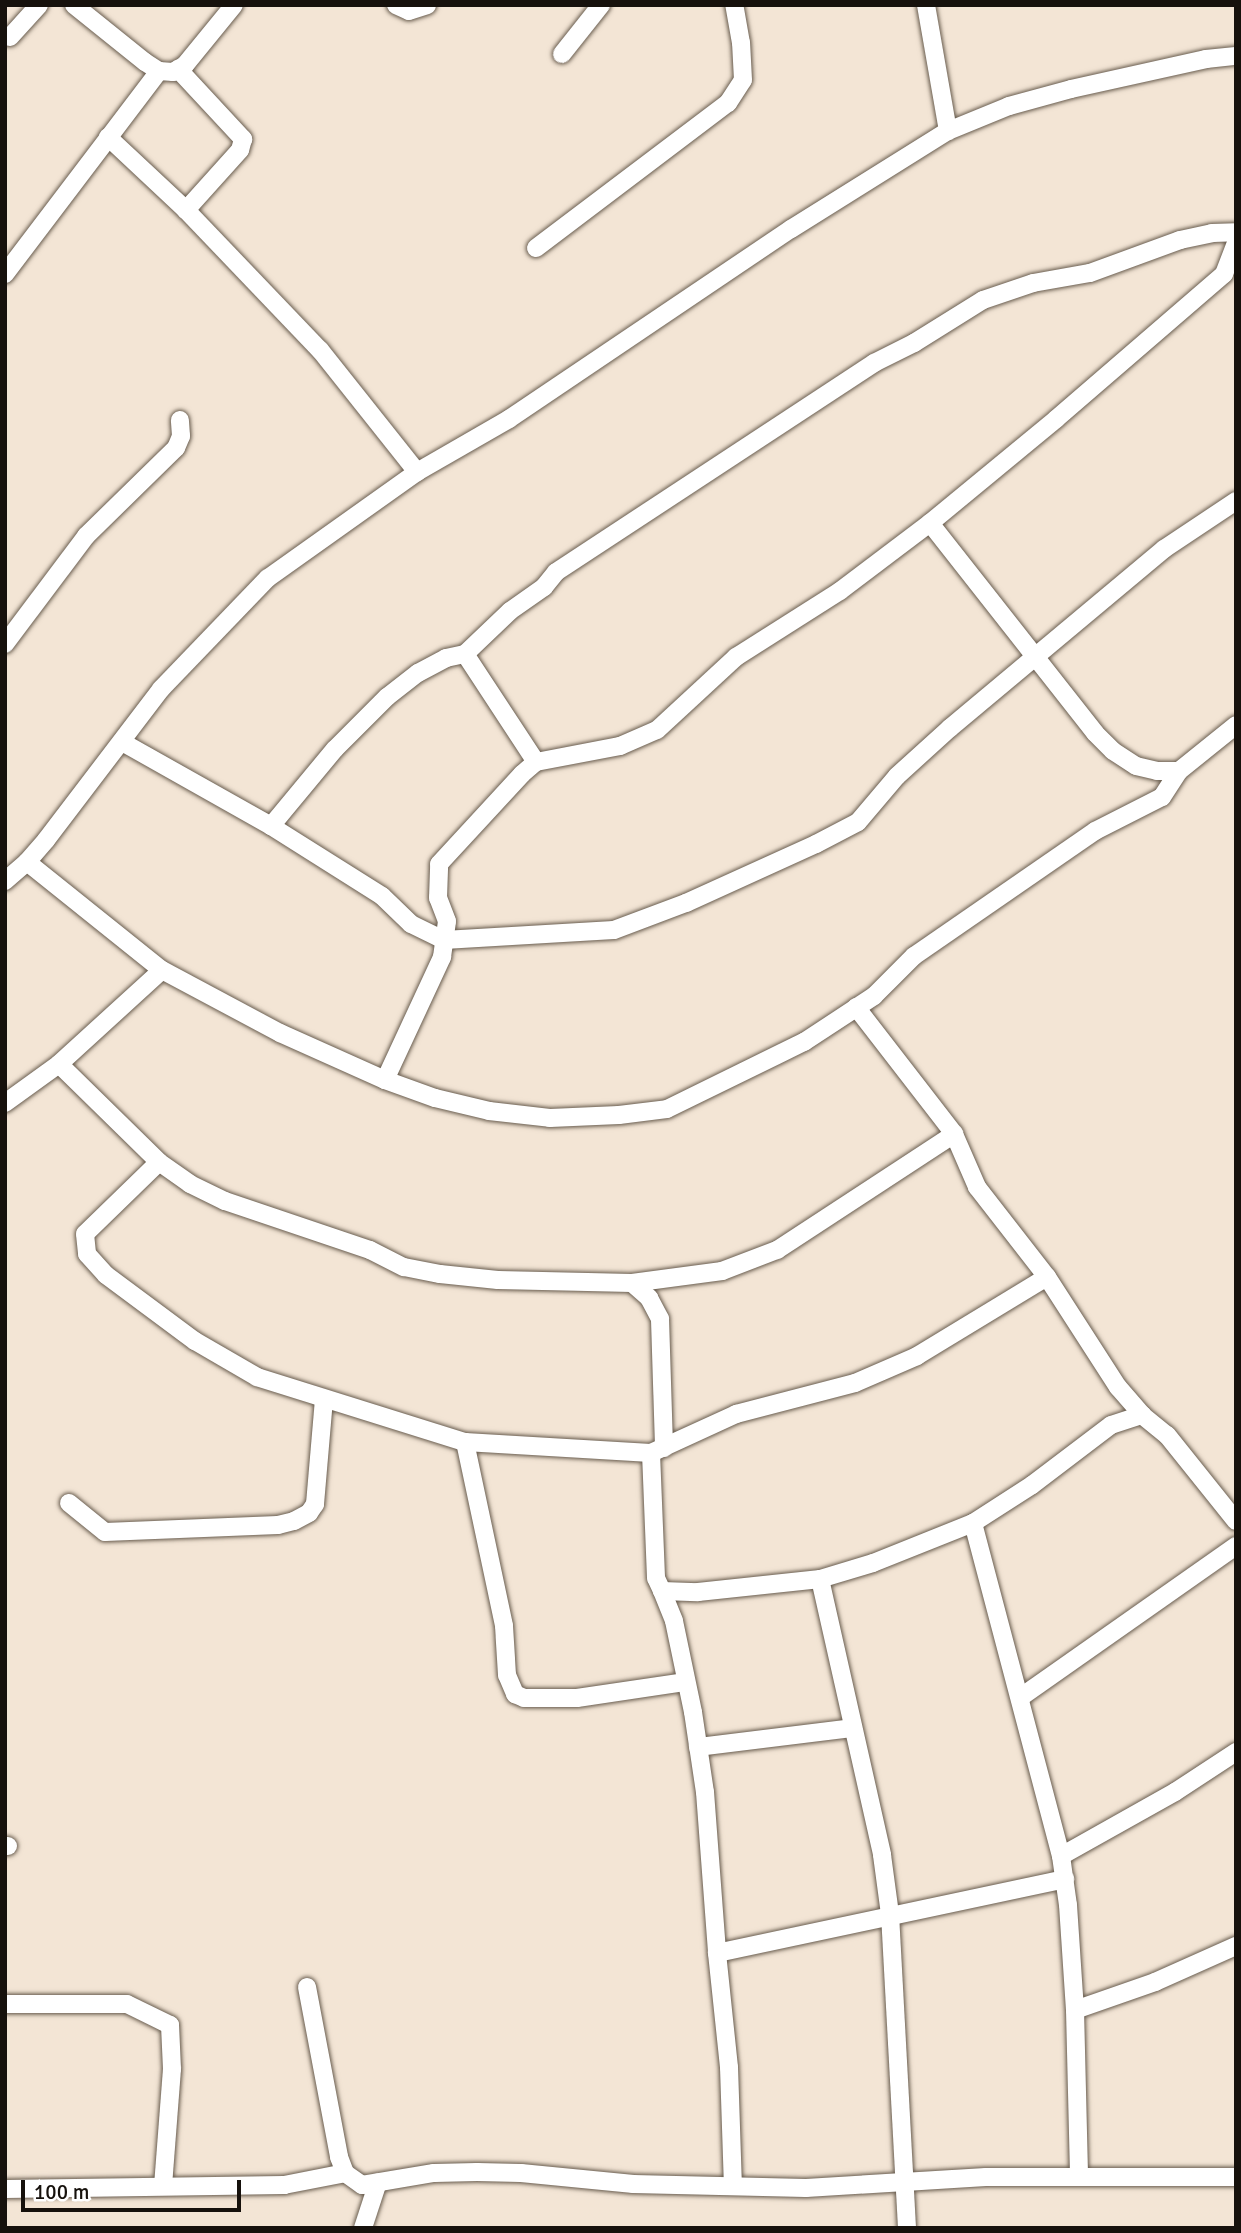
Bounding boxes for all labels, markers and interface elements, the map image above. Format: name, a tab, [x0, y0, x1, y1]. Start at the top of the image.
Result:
scale bar	[24, 2166, 245, 2210]
text: 100 m	[34, 2179, 89, 2205]

